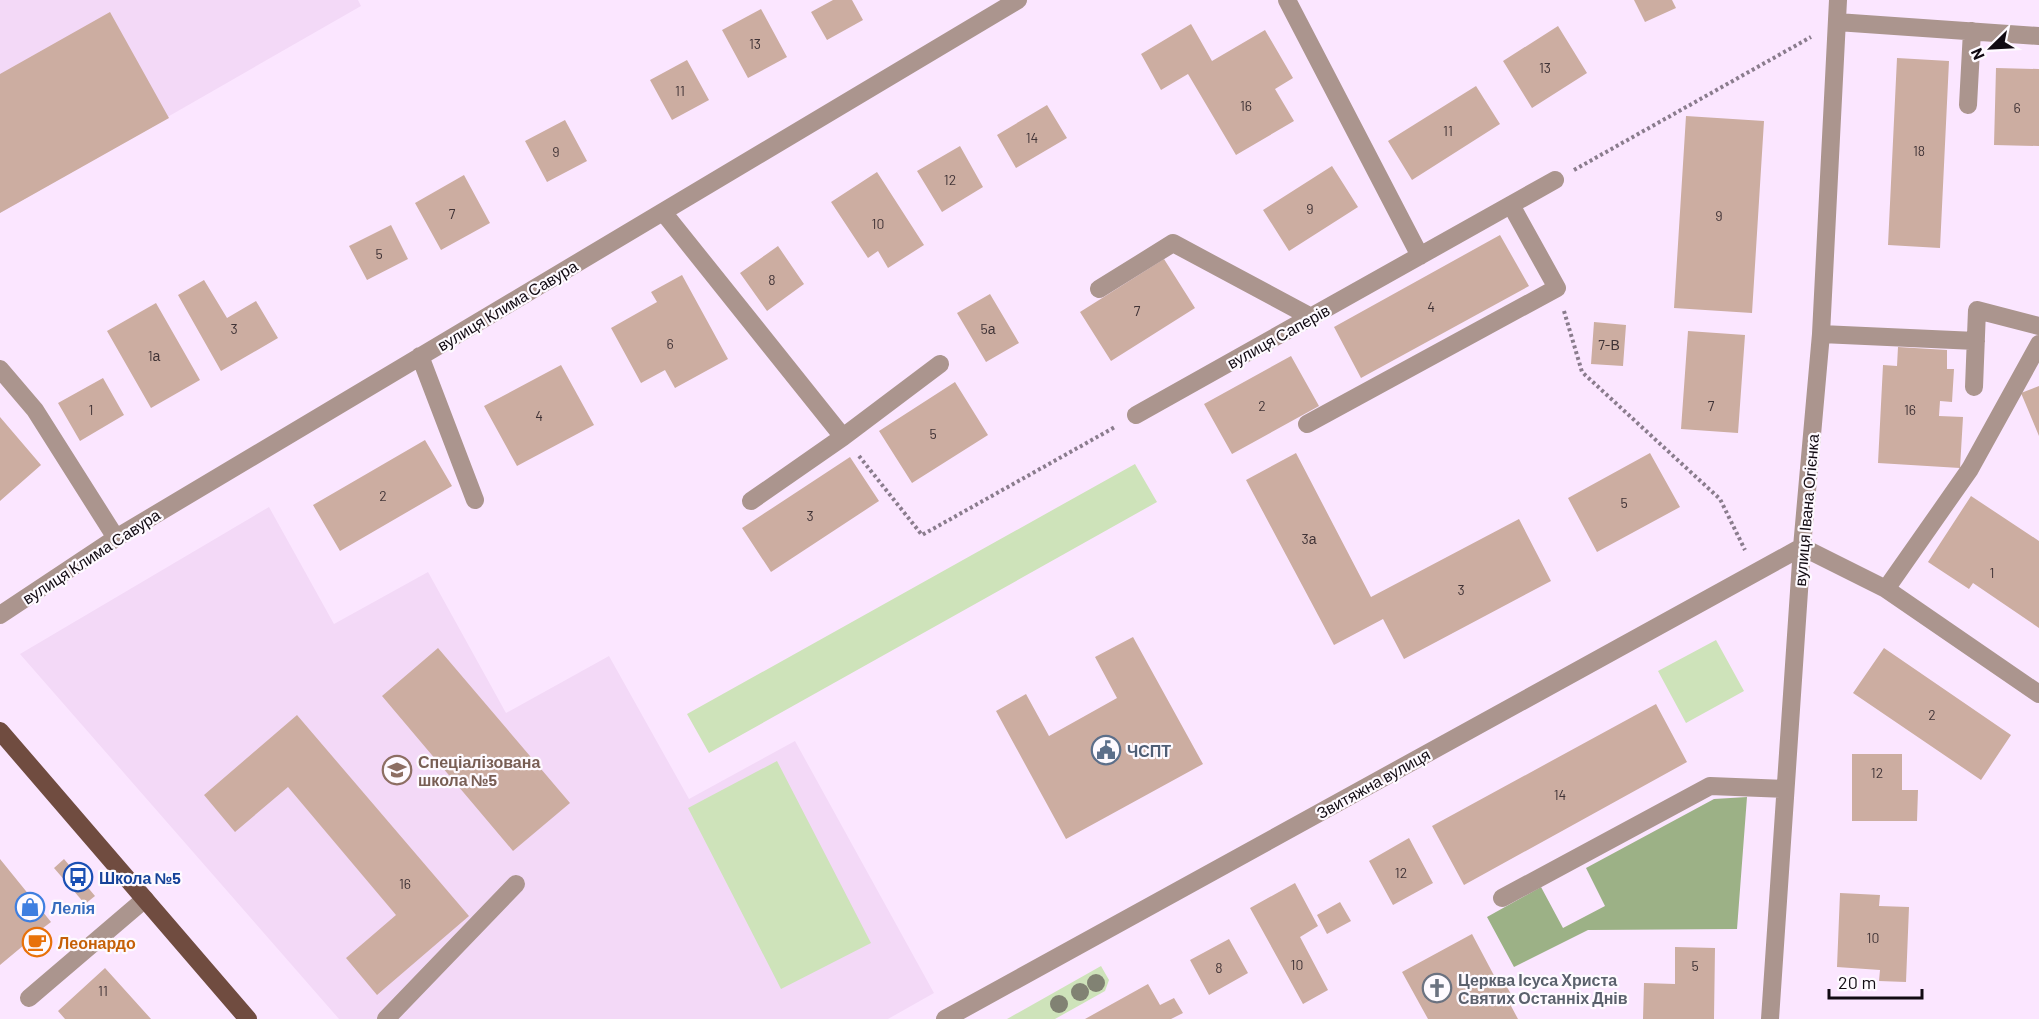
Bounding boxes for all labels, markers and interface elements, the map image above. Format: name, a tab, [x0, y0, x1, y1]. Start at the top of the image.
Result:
north arrow	[1961, 18, 2021, 78]
house number: 13	[749, 35, 761, 52]
text: N	[1966, 46, 1988, 63]
house number: 13	[1539, 59, 1551, 76]
house number: 11	[675, 82, 685, 99]
house number: 16	[1240, 97, 1252, 114]
house number: 6	[2013, 99, 2021, 116]
house number: 11	[1443, 122, 1453, 139]
house number: 14	[1026, 129, 1038, 146]
house number: 18	[1913, 142, 1925, 159]
house number: 9	[552, 143, 560, 160]
house number: 12	[944, 171, 956, 188]
house number: 9	[1306, 200, 1314, 217]
house number: 7	[449, 205, 456, 222]
house number: 9	[1715, 207, 1723, 224]
house number: 10	[872, 215, 884, 232]
house number: 5	[375, 245, 383, 262]
street label: вулиця Клима Савура	[433, 256, 581, 354]
house number: 8	[768, 271, 776, 288]
house number: 4	[1427, 298, 1435, 315]
street label: вулиця Саперів	[1223, 300, 1333, 372]
house number: 7	[1134, 302, 1141, 319]
house number: 3	[230, 320, 238, 337]
house number: 5а	[981, 320, 996, 337]
house number: 6	[666, 335, 674, 352]
house number: 7-В	[1598, 336, 1620, 353]
house number: 1а	[148, 347, 161, 364]
house number: 2	[1258, 397, 1266, 414]
house number: 7	[1708, 397, 1715, 414]
house number: 1	[89, 401, 93, 418]
house number: 16	[1904, 401, 1916, 418]
house number: 4	[535, 407, 543, 424]
house number: 5	[929, 425, 937, 442]
street label: вулиця Івана Огієнка	[1790, 433, 1822, 587]
house number: 2	[379, 487, 387, 504]
house number: 5	[1620, 494, 1628, 511]
street label: вулиця Клима Савура	[19, 504, 163, 608]
house number: 3	[806, 507, 814, 524]
house number: 3а	[1302, 530, 1317, 547]
house number: 1	[1990, 564, 1994, 581]
house number: 3	[1457, 581, 1465, 598]
house number: 2	[1928, 706, 1936, 723]
public building icon: ЧСПТ	[1090, 734, 1122, 766]
place label: ЧСПТ	[1127, 741, 1171, 760]
street label: Звитяжна вулиця	[1313, 744, 1433, 822]
place label: Спеціалізована школа №5	[418, 752, 540, 789]
school or university icon: Спеціалізована школа №5	[381, 754, 413, 786]
house number: 12	[1871, 764, 1883, 781]
house number: 14	[1554, 786, 1566, 803]
bus stop icon: Школа №5	[62, 861, 94, 893]
house number: 12	[1395, 864, 1407, 881]
place label: Школа №5	[99, 868, 181, 887]
house number: 16	[399, 875, 411, 892]
shop icon: Лелія	[14, 891, 46, 923]
place label: Лелія	[51, 898, 95, 917]
cafe icon: Леонардо	[21, 926, 53, 958]
house number: 10	[1867, 929, 1879, 946]
place label: Леонардо	[58, 933, 136, 952]
house number: 10	[1291, 956, 1303, 973]
house number: 5	[1691, 957, 1699, 974]
house number: 8	[1215, 959, 1223, 976]
scale bar	[1829, 962, 1922, 1000]
place label: Церква Ісуса Христа Святих Останніх Днів	[1458, 970, 1628, 1007]
text: 20 m	[1838, 971, 1876, 993]
church icon: Церква Ісуса Христа Святих Останніх Днів	[1421, 972, 1453, 1004]
house number: 11	[98, 982, 108, 999]

